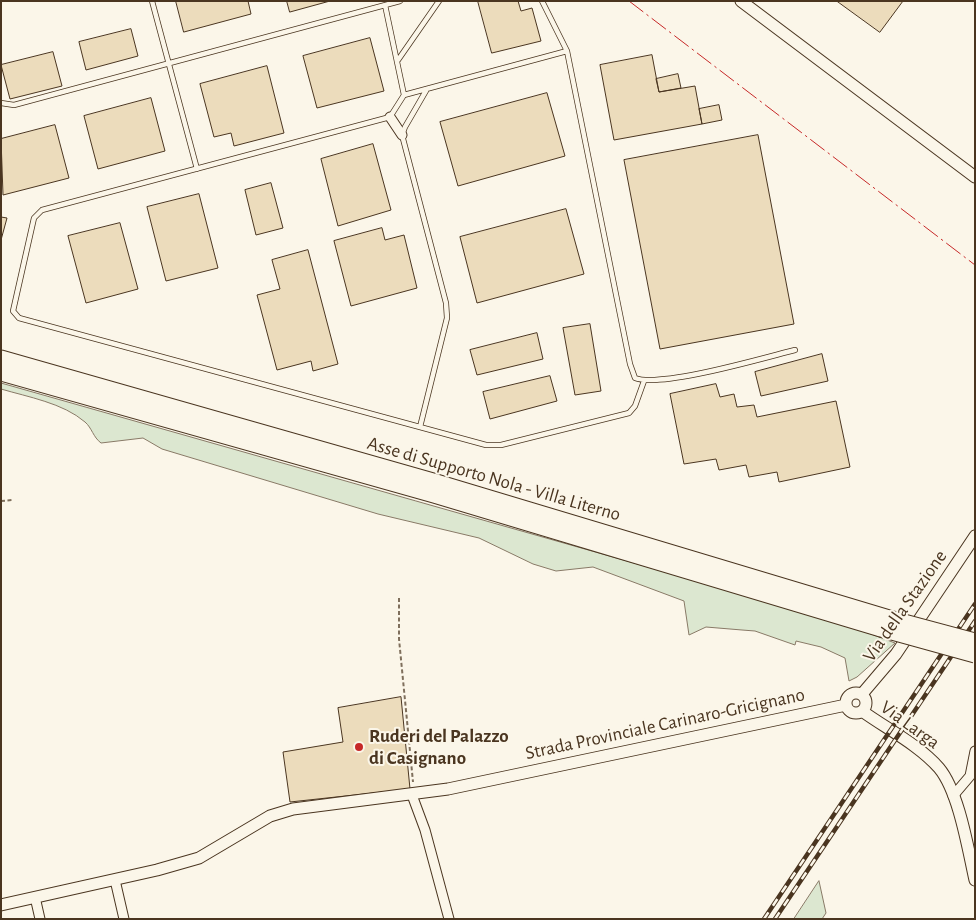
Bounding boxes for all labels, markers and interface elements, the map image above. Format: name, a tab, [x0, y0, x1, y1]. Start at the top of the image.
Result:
street label: Asse di Supporto Nola - Villa Literno	[365, 432, 623, 526]
street label: Via della Stazione	[858, 546, 952, 666]
street label: Strada Provinciale Carinaro-Gricignano	[523, 683, 807, 765]
street label: Via Larga	[876, 696, 944, 754]
place label: Ruderi del Palazzo di Casignano	[369, 725, 509, 769]
marker: Ruderi del Palazzo di Casignano	[353, 741, 365, 753]

